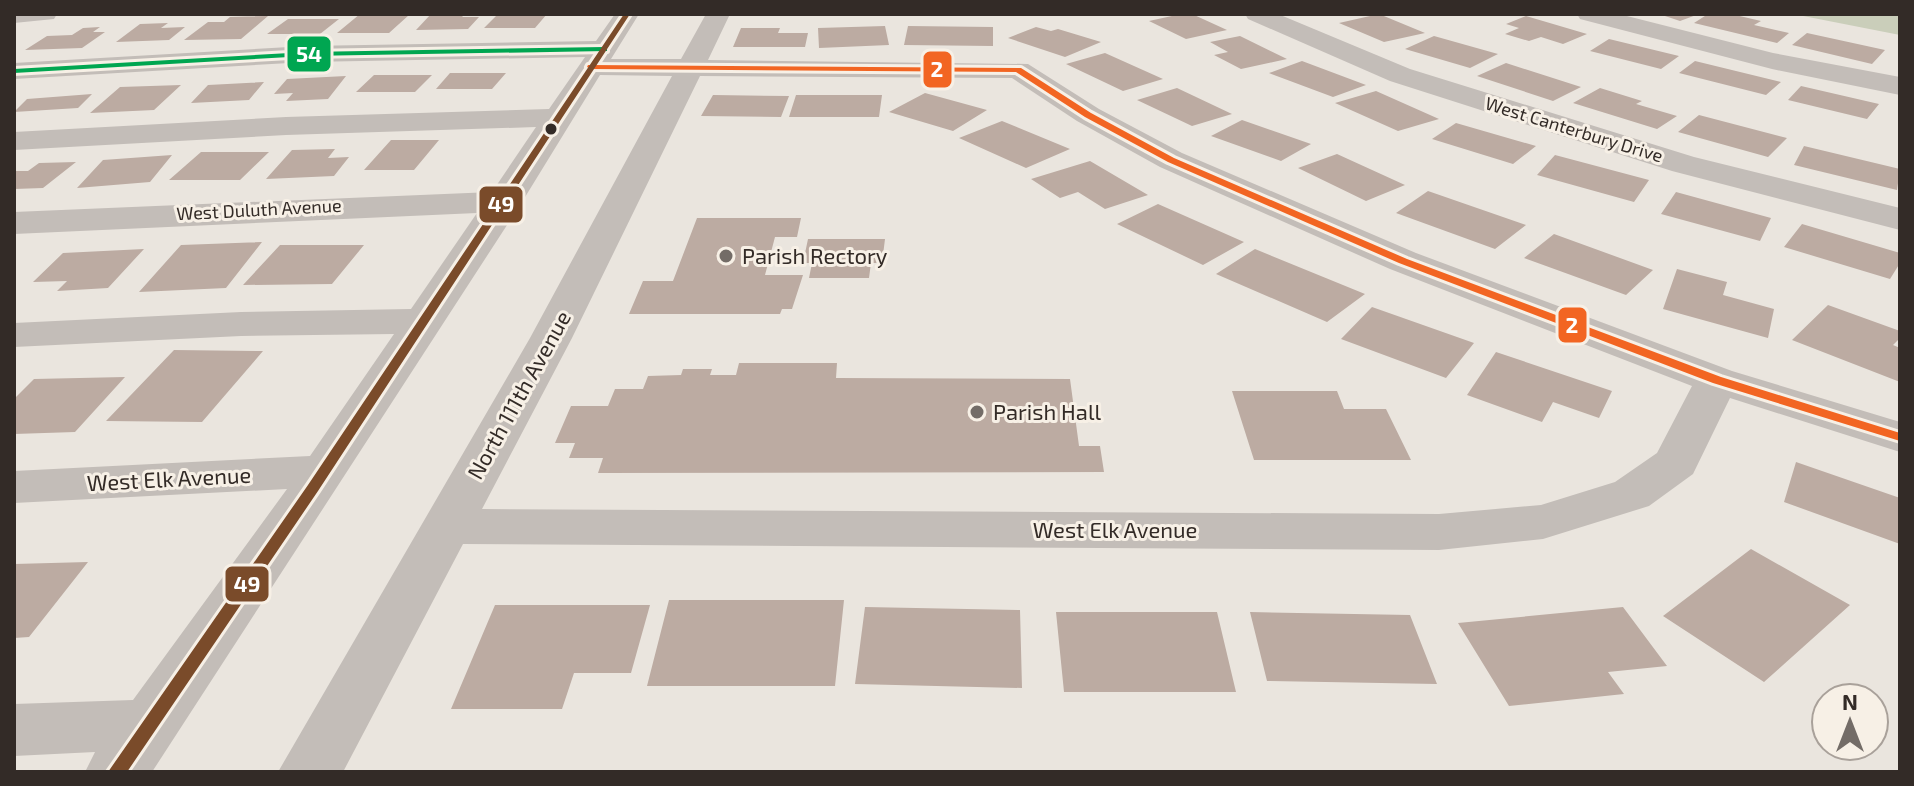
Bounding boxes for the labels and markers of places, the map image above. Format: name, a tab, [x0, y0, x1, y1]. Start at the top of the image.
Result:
unlabelled marker	[543, 121, 559, 137]
place label: Parish Rectory	[742, 242, 888, 268]
marker: Parish Rectory	[717, 247, 735, 265]
place label: Parish Hall	[993, 398, 1101, 424]
marker: Parish Hall	[968, 403, 986, 421]

